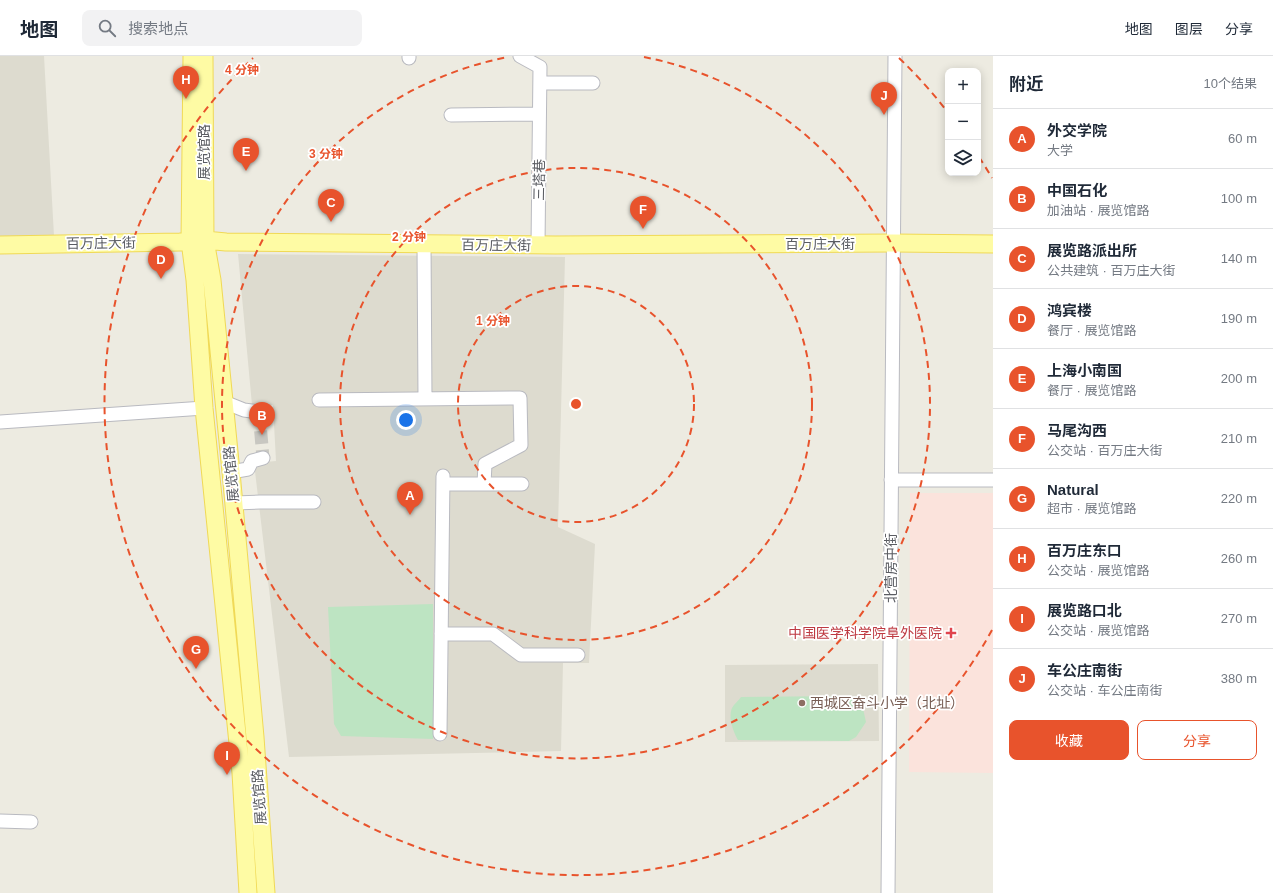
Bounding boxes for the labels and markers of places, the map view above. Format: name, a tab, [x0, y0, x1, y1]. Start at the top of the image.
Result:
pin: H	[173, 66, 199, 99]
pin: J	[871, 82, 897, 115]
pin: E	[233, 138, 259, 171]
pin: C	[318, 189, 344, 222]
pin: F	[630, 196, 656, 229]
pin: D	[148, 246, 174, 279]
centre of rings	[569, 397, 583, 411]
pin: B	[249, 402, 275, 435]
pin: A	[397, 482, 423, 515]
place label: 中国医学科学院阜外医院	[788, 625, 942, 641]
marker: 中国医学科学院阜外医院	[945, 627, 957, 639]
pin: G	[183, 636, 209, 669]
place label: 西城区奋斗小学（北址）	[810, 695, 964, 711]
marker: 西城区奋斗小学（北址）	[797, 698, 807, 708]
pin: I	[214, 742, 240, 775]

